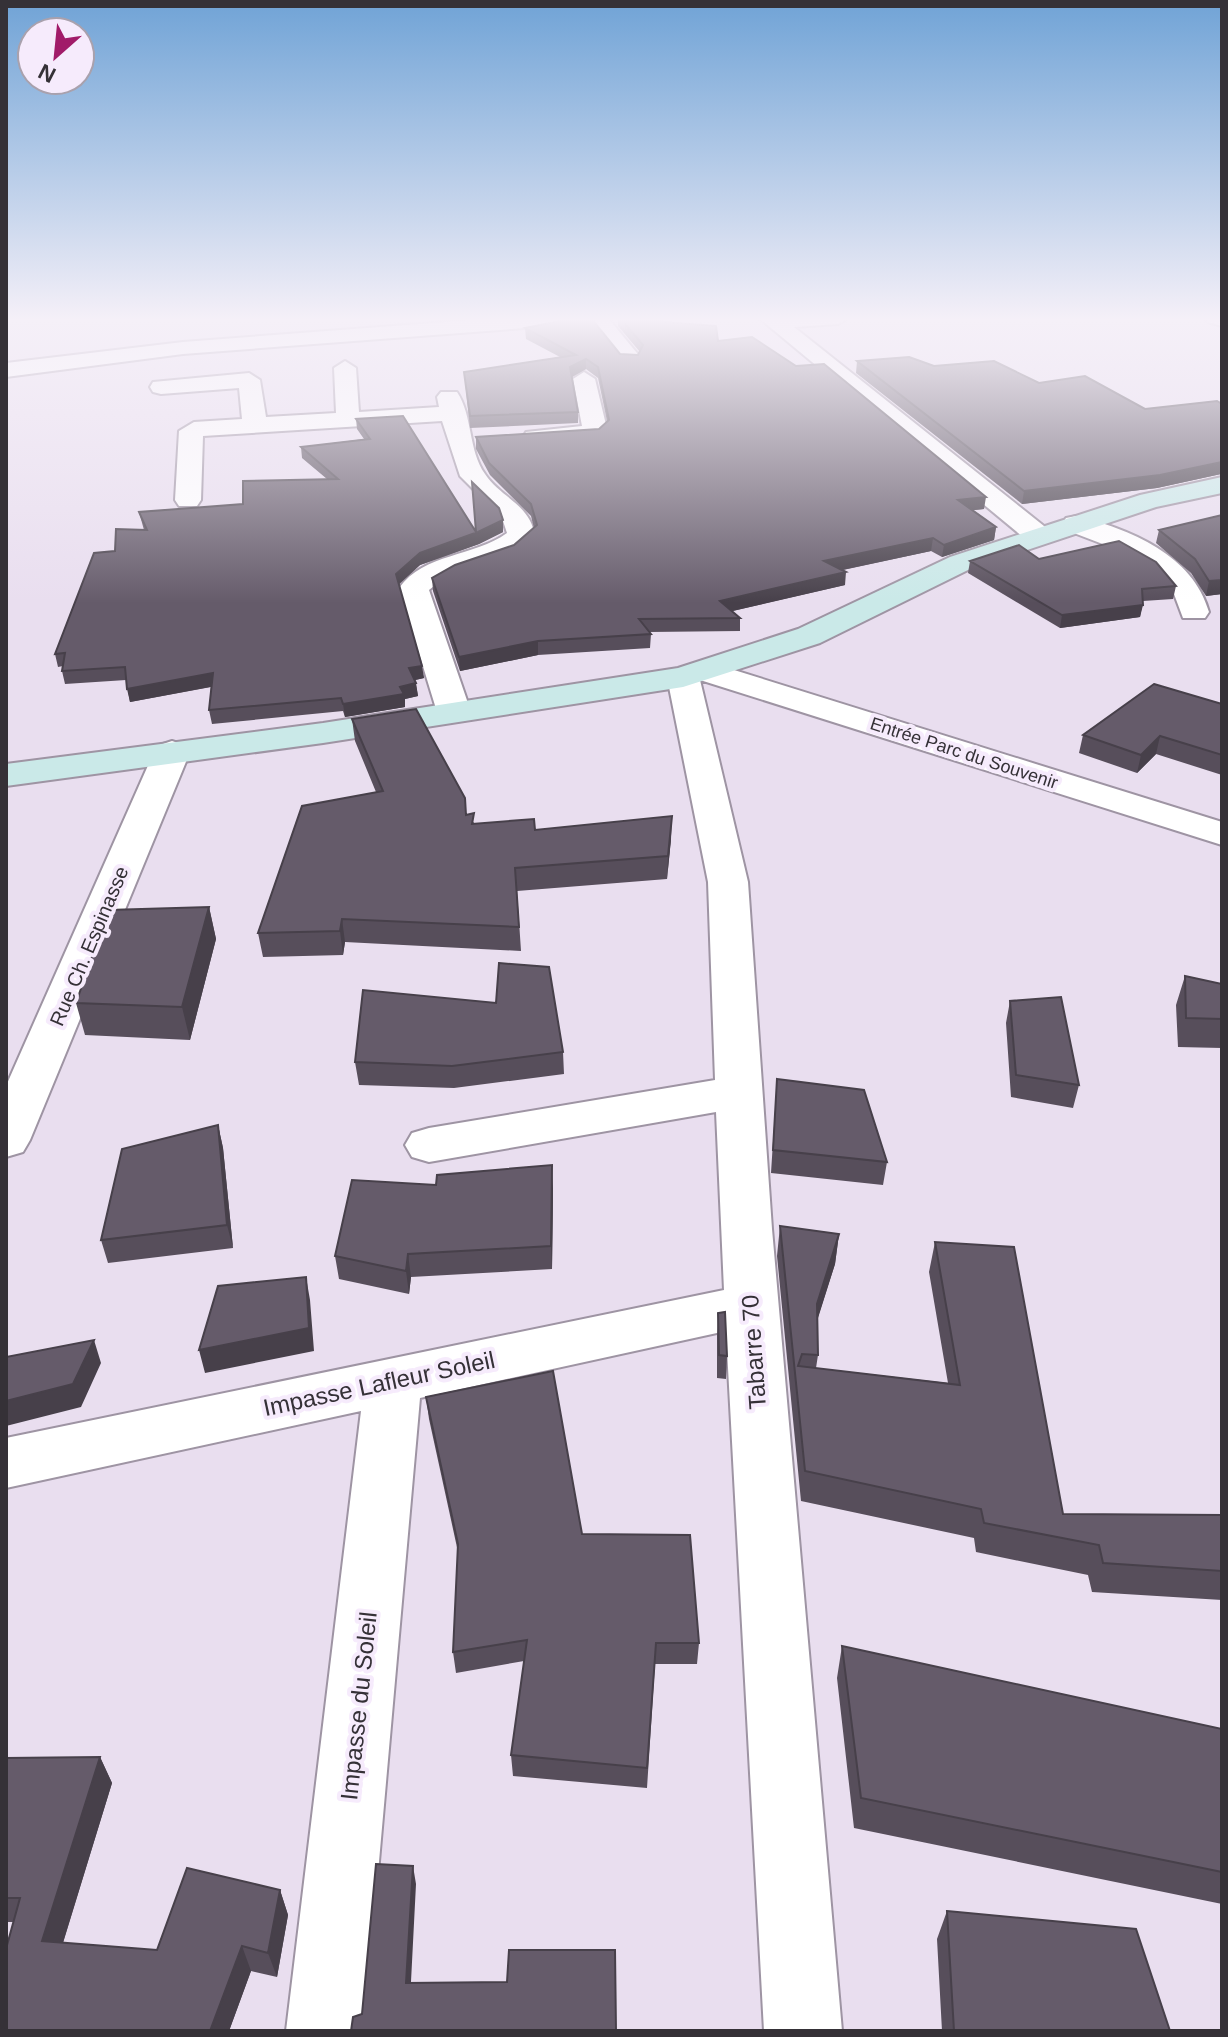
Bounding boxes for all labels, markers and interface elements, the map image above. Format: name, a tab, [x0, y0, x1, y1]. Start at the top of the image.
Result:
north arrow	[16, 16, 96, 96]
text: N	[34, 59, 60, 88]
street label: Entrée Parc du Souvenir	[868, 713, 1060, 793]
street label: Rue Ch. Espinasse	[45, 863, 133, 1029]
street label: Tabarre 70	[736, 1294, 771, 1410]
street label: Impasse Lafleur Soleil	[261, 1346, 497, 1421]
street label: Impasse du Soleil	[335, 1610, 382, 1802]

